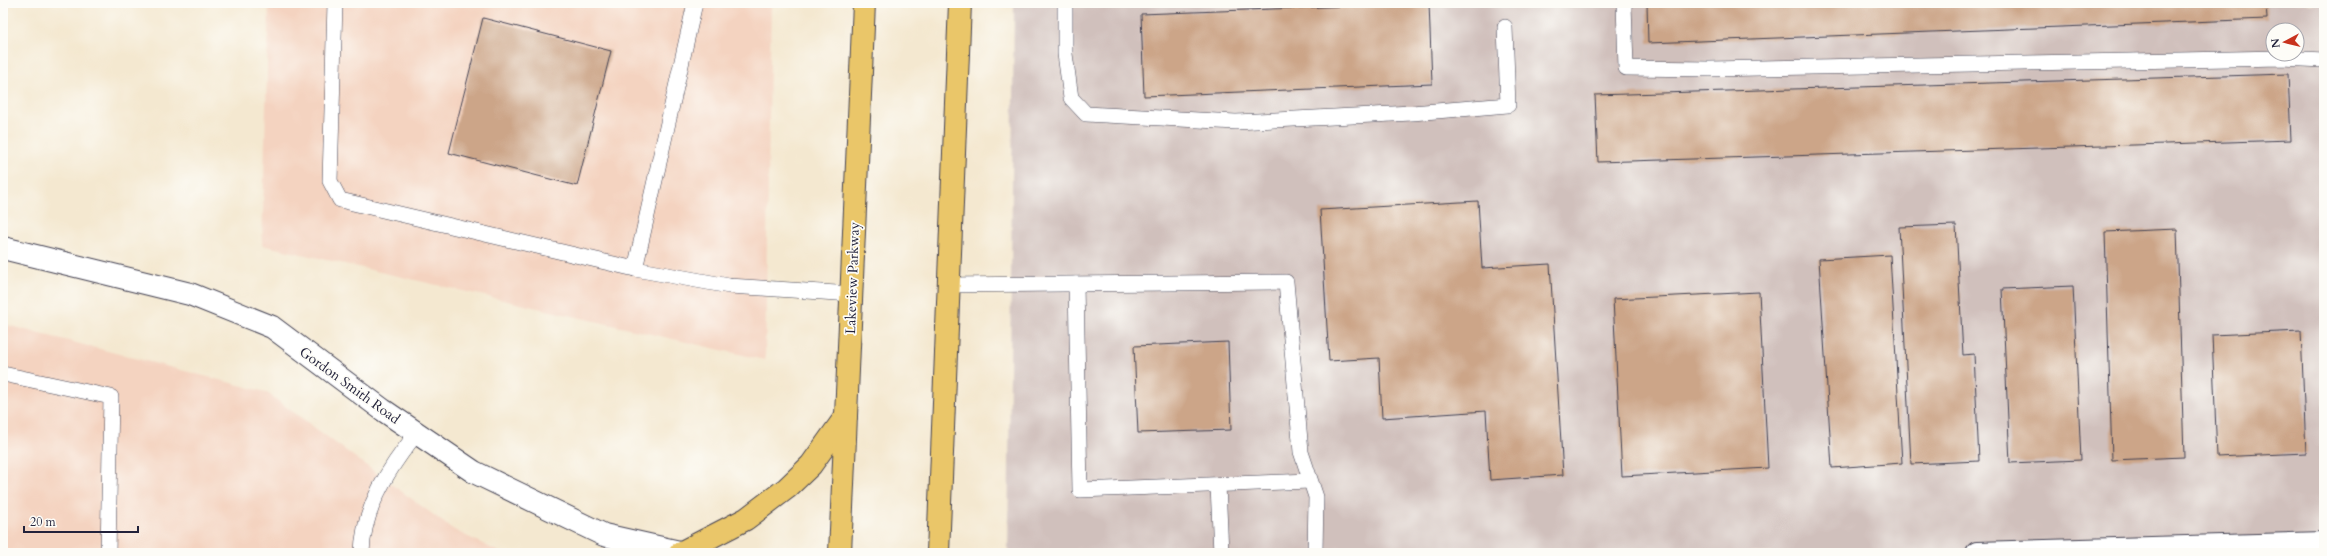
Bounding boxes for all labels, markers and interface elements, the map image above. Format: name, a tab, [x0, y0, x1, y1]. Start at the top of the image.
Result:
north arrow	[2265, 22, 2305, 62]
text: N	[2267, 37, 2284, 49]
street label: Lakeview Parkway	[841, 221, 864, 334]
street label: Gordon Smith Road	[296, 342, 404, 429]
scale bar	[24, 508, 138, 534]
text: 20 m	[30, 514, 57, 530]

